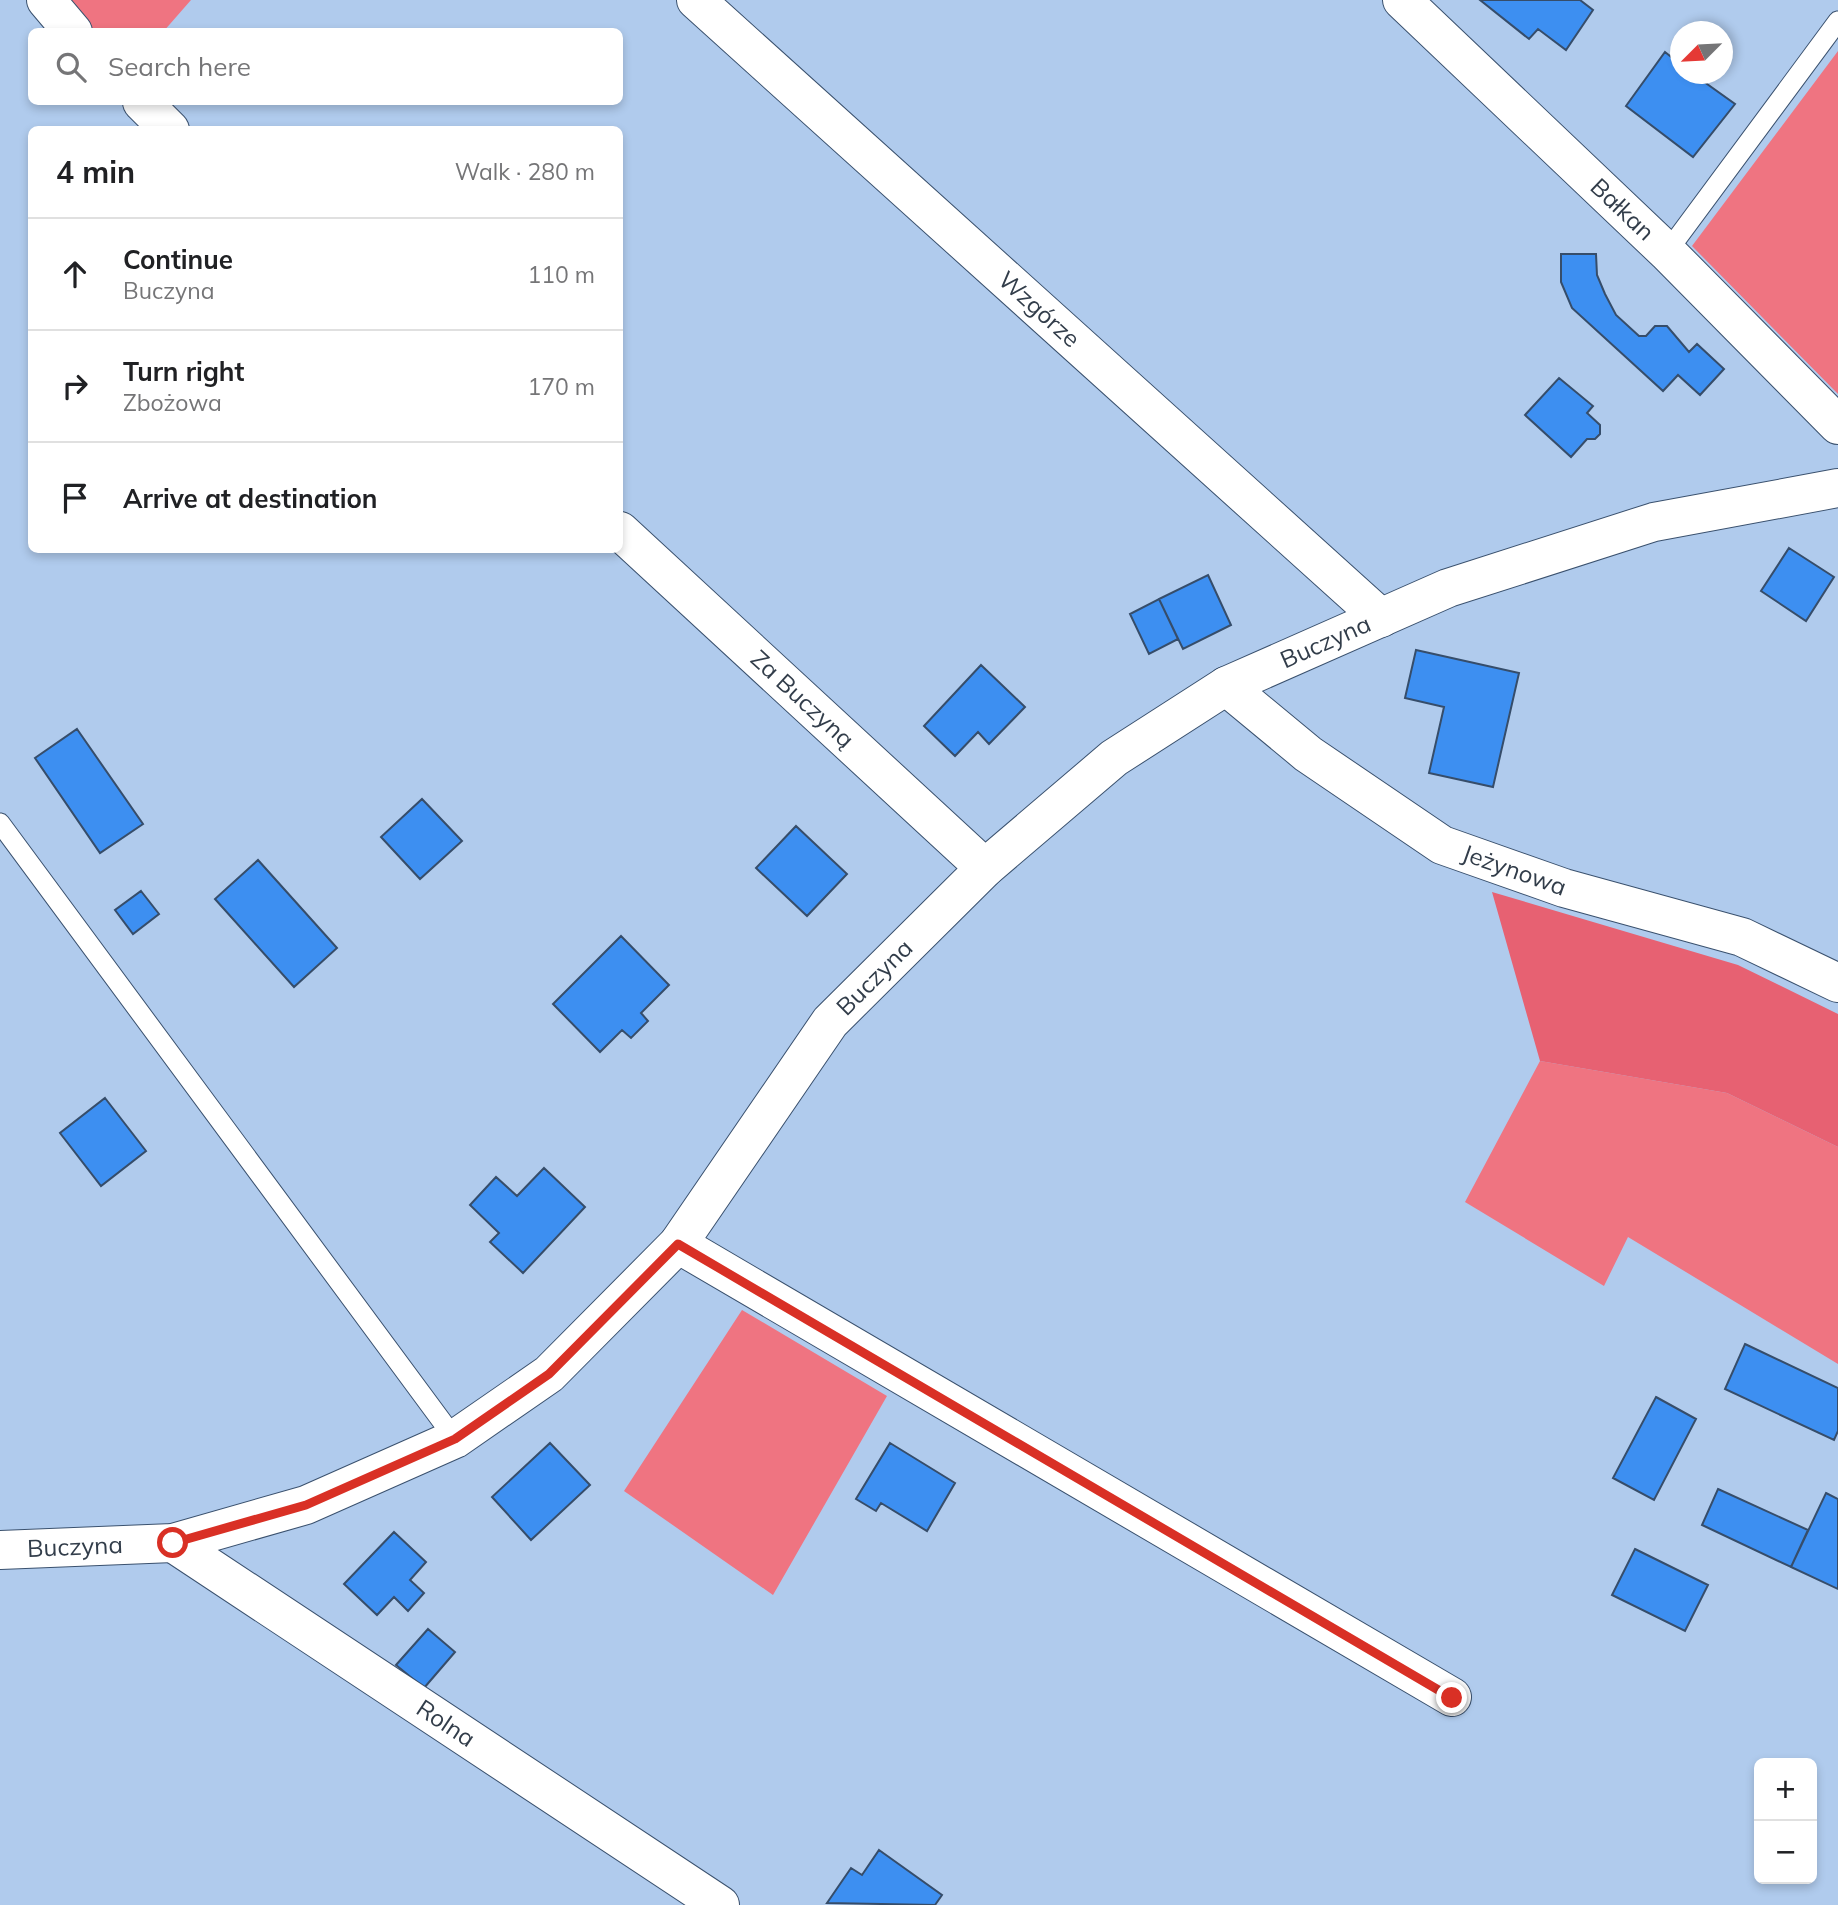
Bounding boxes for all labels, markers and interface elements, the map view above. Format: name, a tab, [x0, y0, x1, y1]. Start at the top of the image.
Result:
north arrow	[1670, 21, 1733, 84]
search box	[28, 28, 623, 105]
icon: search	[52, 48, 90, 86]
text: Search here	[108, 50, 251, 83]
text: 4 min	[56, 153, 135, 191]
text: Walk · 280 m	[455, 157, 595, 186]
street label: Bałkan	[1585, 171, 1661, 246]
text: Continue	[123, 243, 233, 276]
icon: ahead	[56, 255, 94, 293]
text: 110 m	[527, 260, 595, 289]
street label: Wzgórze	[993, 264, 1087, 353]
text: Buczyna	[123, 276, 215, 305]
text: Turn right	[123, 355, 244, 388]
icon: right	[56, 367, 94, 405]
text: 170 m	[527, 372, 595, 401]
text: Zbożowa	[123, 388, 222, 417]
icon: arrive	[56, 479, 94, 517]
text: Arrive at destination	[123, 482, 378, 515]
street label: Buczyna	[1275, 608, 1375, 674]
street label: Za Buczyną	[745, 643, 861, 754]
street label: Jeżynowa	[1458, 837, 1571, 902]
street label: Buczyna	[830, 932, 919, 1021]
route start	[157, 1527, 188, 1558]
street label: Buczyna	[27, 1529, 123, 1563]
route end	[1436, 1682, 1467, 1713]
street label: Rolna	[411, 1692, 481, 1753]
map controls	[1754, 1758, 1817, 1884]
button: +	[1754, 1758, 1817, 1821]
button: −	[1754, 1821, 1817, 1884]

